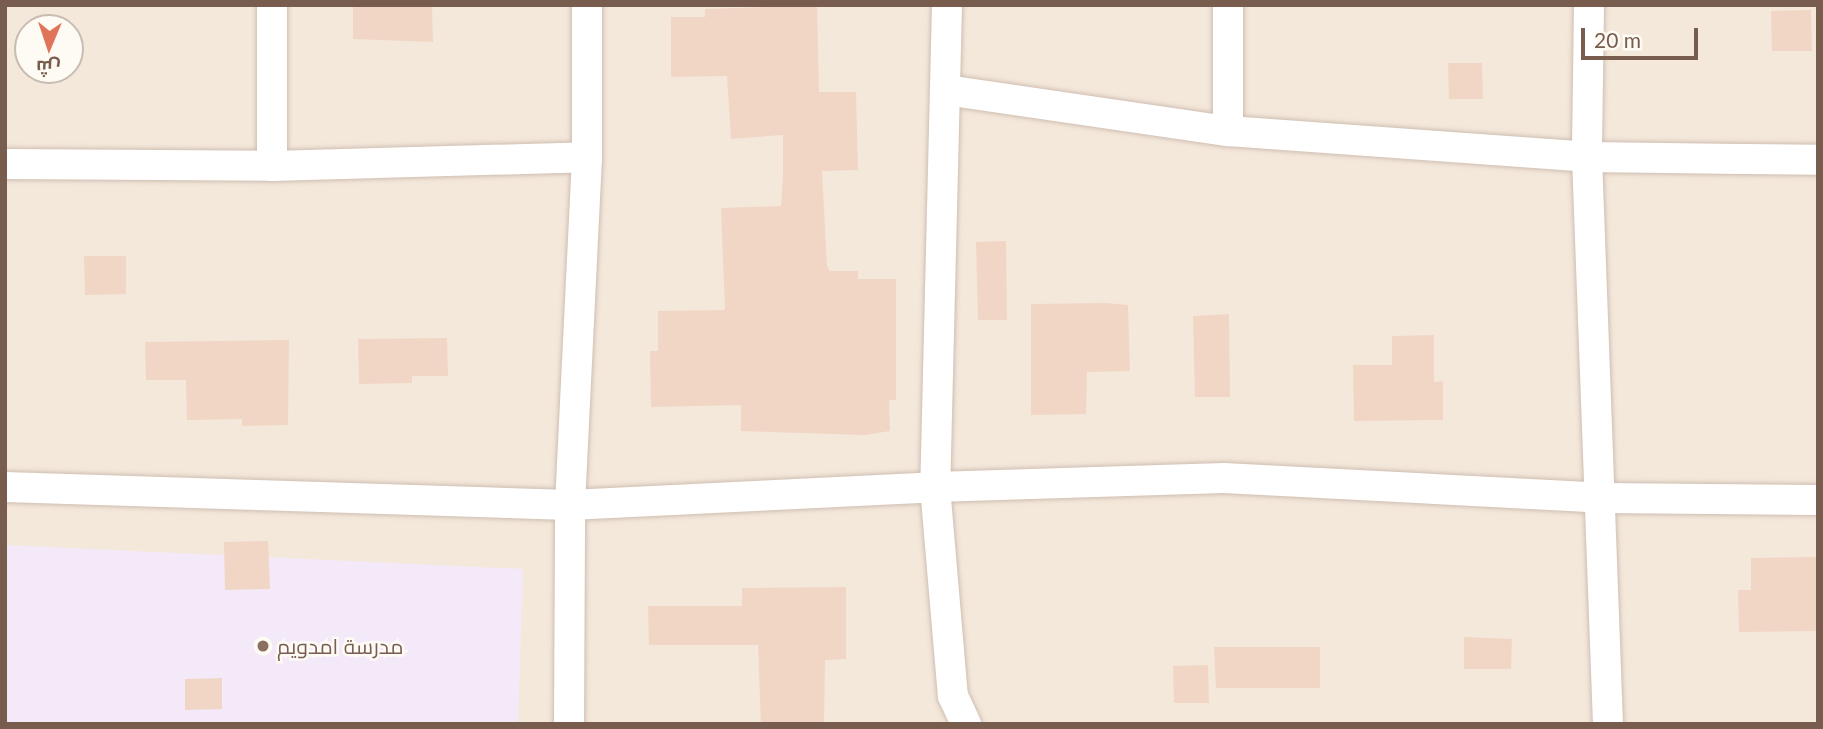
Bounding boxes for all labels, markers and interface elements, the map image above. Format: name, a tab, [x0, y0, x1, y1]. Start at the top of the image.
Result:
north arrow	[14, 14, 84, 84]
scale bar	[1585, 14, 1702, 58]
text: 20 m	[1594, 27, 1641, 52]
text: ش	[36, 57, 61, 80]
place label: مدرسة امدويم	[277, 633, 403, 659]
marker: مدرسة امدويم	[255, 638, 271, 654]

